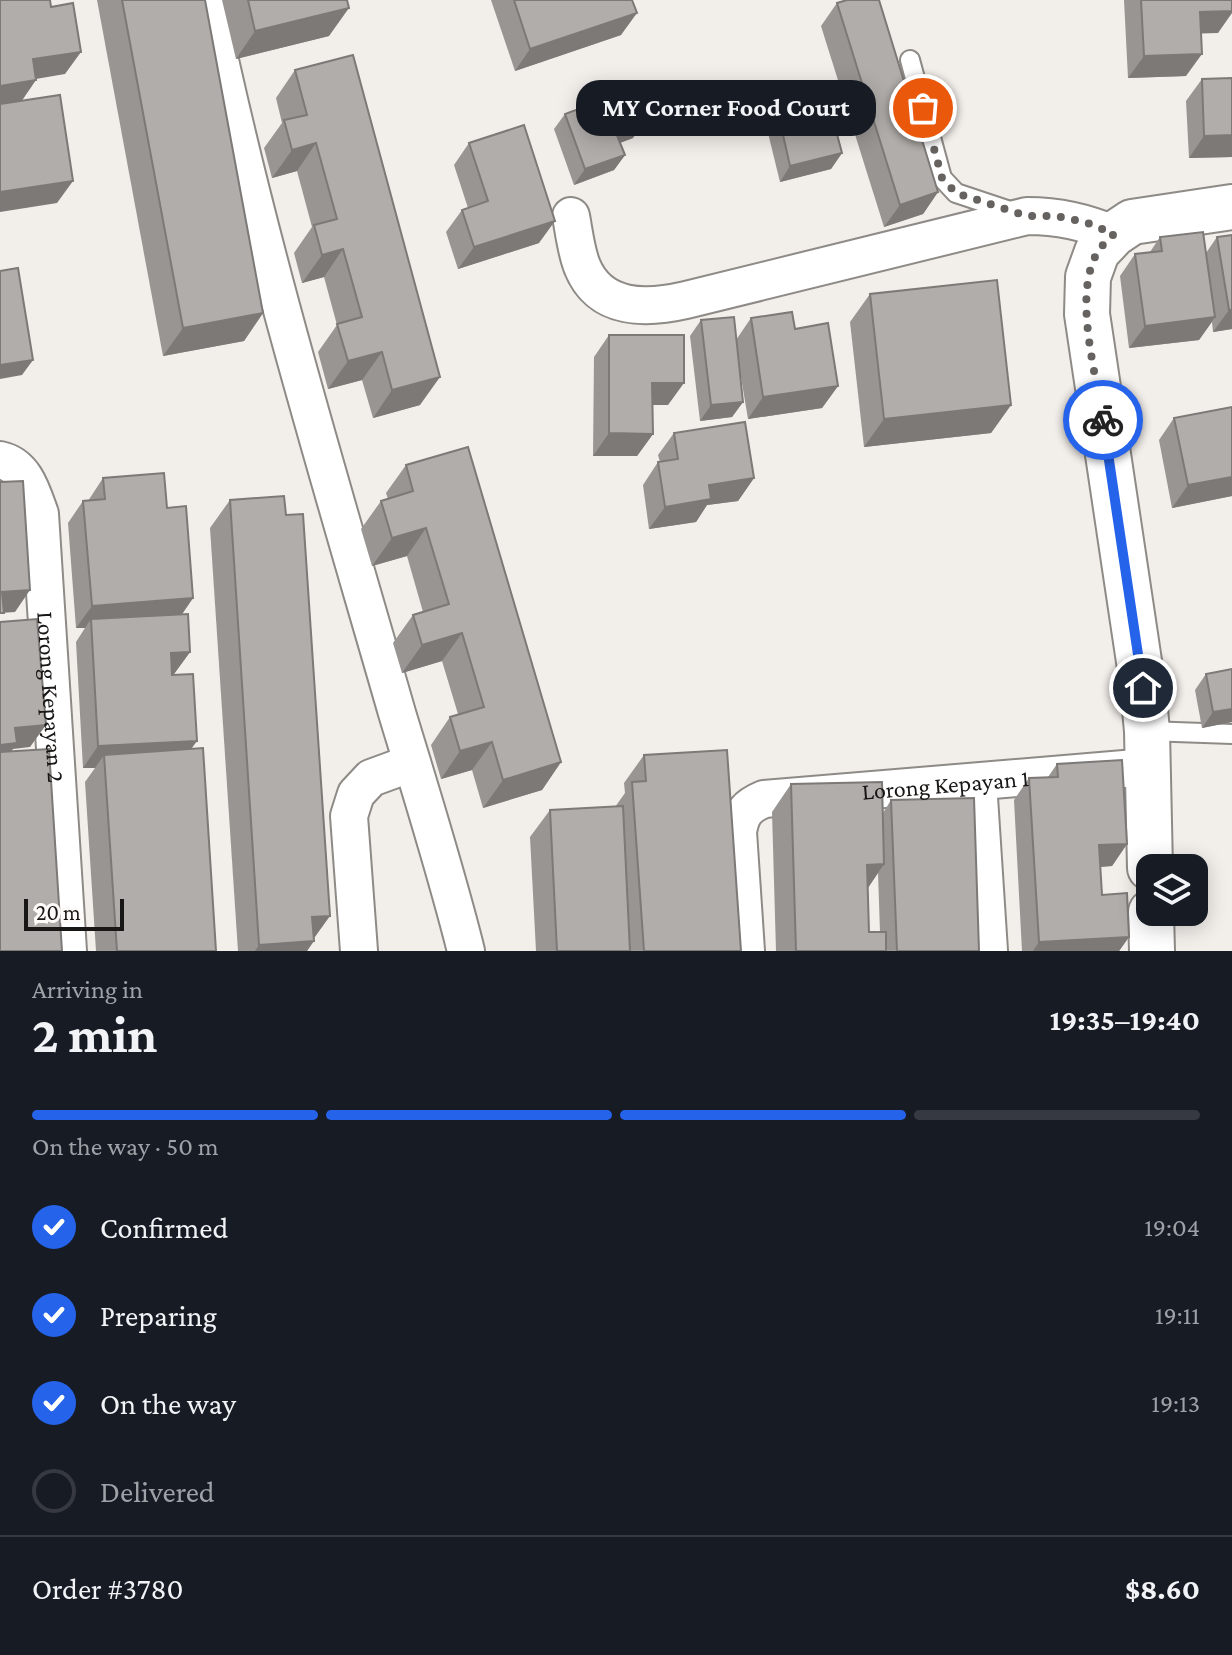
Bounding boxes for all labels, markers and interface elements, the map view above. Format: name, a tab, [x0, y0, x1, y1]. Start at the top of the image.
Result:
pin	[889, 74, 957, 142]
callout: MY Corner Food Court	[575, 80, 875, 136]
icon: bag	[901, 86, 945, 130]
text: MY Corner Food Court	[602, 93, 850, 122]
courier	[1063, 380, 1143, 460]
icon: bike	[1081, 398, 1125, 442]
street label: Lorong Kepayan 2	[33, 611, 71, 783]
pin	[1109, 654, 1177, 722]
icon: home	[1121, 666, 1165, 710]
street label: Lorong Kepayan 1	[861, 763, 1030, 804]
map controls	[1136, 854, 1208, 926]
button: layers	[1136, 854, 1208, 926]
scale bar	[24, 895, 124, 931]
text: 20 m	[36, 900, 81, 925]
text: Arriving in	[32, 975, 143, 1004]
text: 19:35–19:40	[1050, 1003, 1200, 1036]
text: 2 min	[32, 1005, 157, 1063]
text: On the way · 50 m	[32, 1132, 219, 1161]
icon: check	[32, 1205, 76, 1249]
text: Confirmed	[100, 1211, 228, 1244]
text: 19:04	[1144, 1213, 1200, 1242]
icon: check	[32, 1293, 76, 1337]
text: Preparing	[100, 1299, 217, 1332]
text: 19:11	[1155, 1301, 1200, 1330]
icon: check	[32, 1381, 76, 1425]
text: On the way	[100, 1387, 236, 1420]
text: 19:13	[1151, 1389, 1200, 1418]
text: Delivered	[100, 1475, 215, 1508]
text: Order #3780	[32, 1572, 184, 1605]
text: $8.60	[1125, 1572, 1200, 1605]

